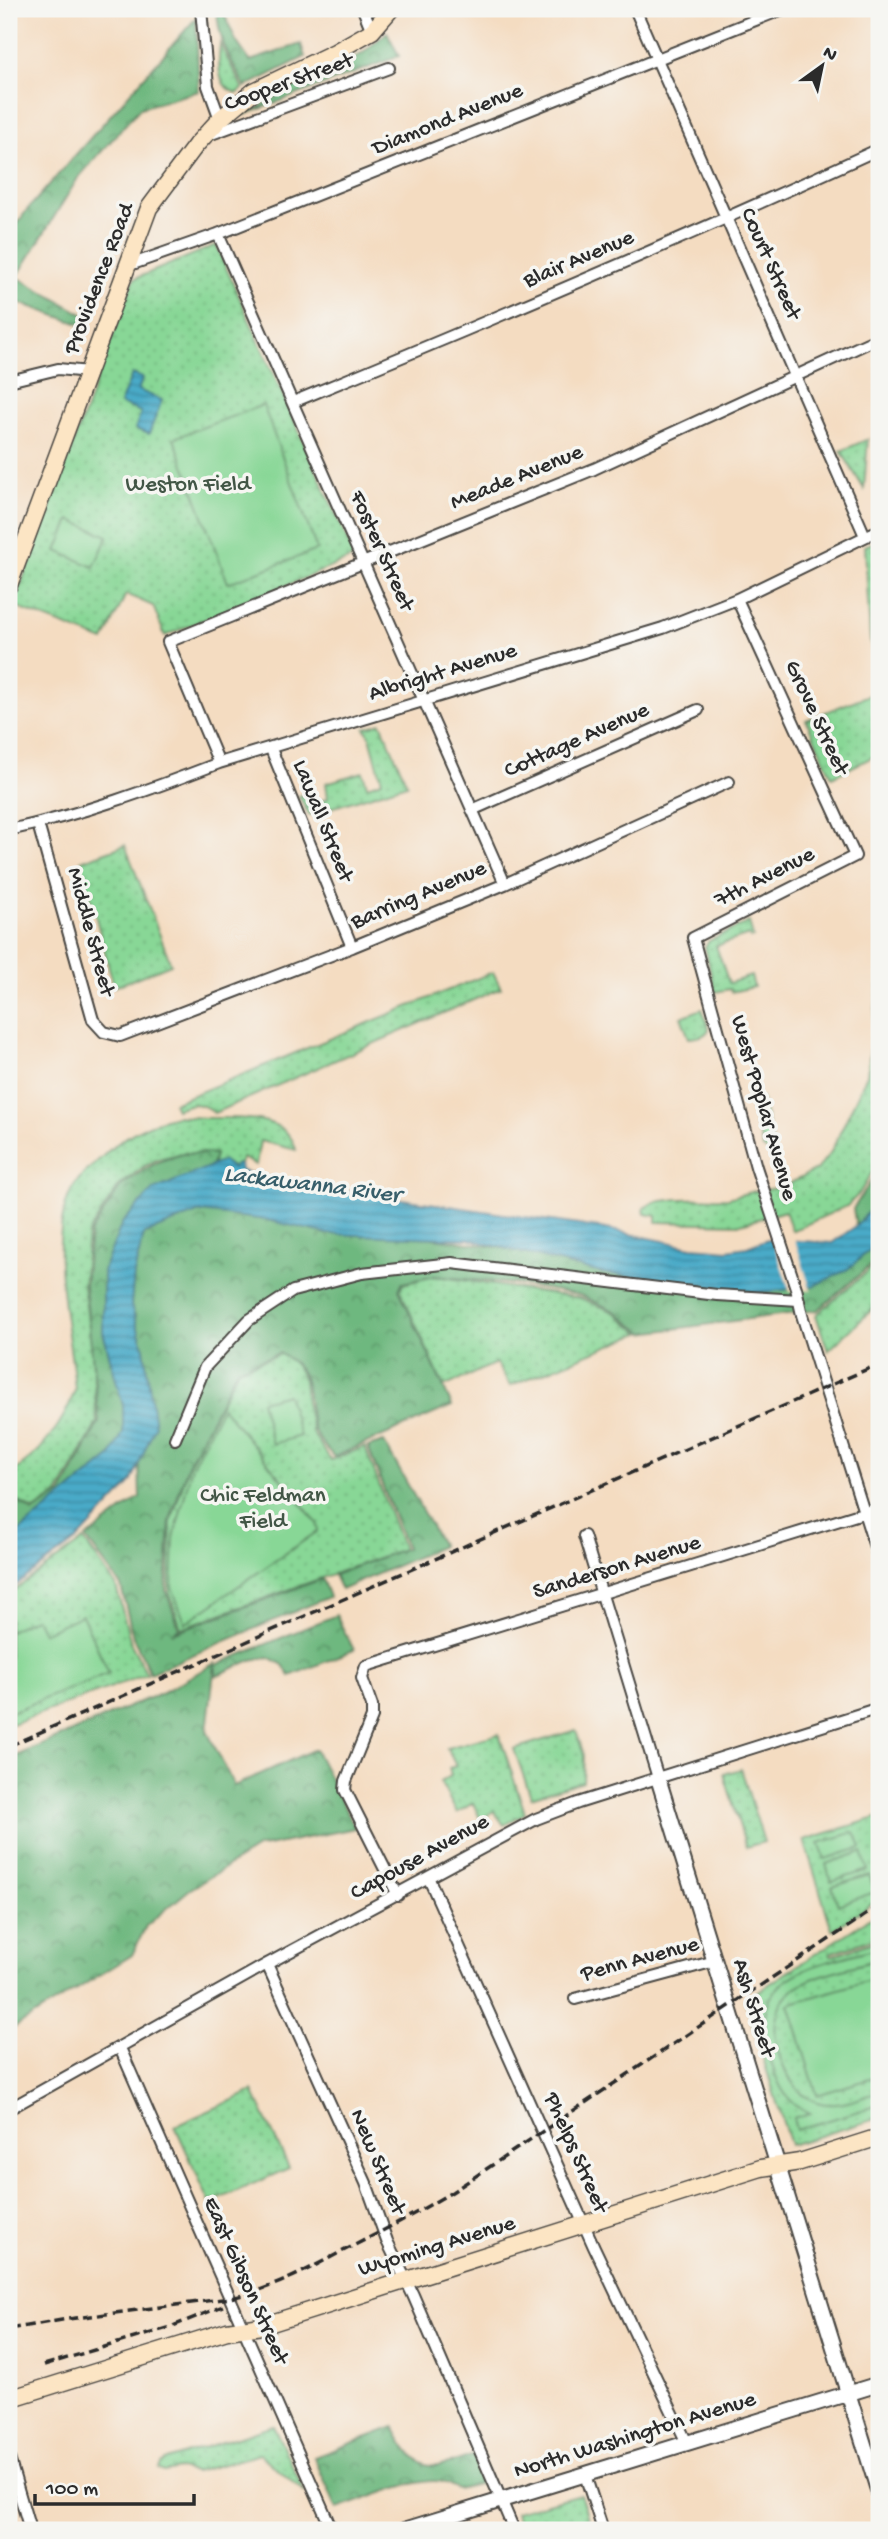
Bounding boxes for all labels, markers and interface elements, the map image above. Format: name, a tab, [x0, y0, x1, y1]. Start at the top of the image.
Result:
north arrow	[786, 32, 856, 102]
text: N	[818, 42, 841, 68]
street label: Cooper Street	[221, 47, 358, 119]
street label: Diamond Avenue	[367, 77, 528, 163]
street label: Providence Road	[58, 198, 142, 359]
street label: Court Street	[733, 204, 807, 326]
street label: Blair Avenue	[519, 224, 639, 296]
street label: Meade Avenue	[447, 439, 588, 517]
park label: Weston Field	[126, 472, 252, 499]
street label: Foster Street	[342, 486, 420, 617]
street label: Albright Avenue	[366, 637, 521, 708]
street label: Grove Street	[778, 656, 855, 781]
street label: Cottage Avenue	[500, 697, 655, 785]
street label: Lawall Street	[285, 756, 359, 887]
street label: 7th Avenue	[710, 841, 820, 915]
street label: Barring Avenue	[346, 855, 492, 937]
street label: Middle Street	[60, 865, 120, 1001]
street label: West Poplar Avenue	[724, 1012, 803, 1205]
water label: Lackawanna River	[222, 1161, 406, 1212]
park label: Chic Feldman Field	[200, 1483, 326, 1536]
street label: Sanderson Avenue	[530, 1529, 705, 1606]
street label: Capouse Avenue	[346, 1808, 495, 1907]
street label: Penn Avenue	[577, 1931, 703, 1989]
street label: Ash Street	[725, 1956, 781, 2062]
street label: Phelps Street	[536, 2088, 614, 2219]
street label: New Street	[343, 2105, 412, 2220]
street label: East Gibson Street	[196, 2193, 295, 2370]
street label: Wyoming Avenue	[355, 2210, 520, 2284]
street label: North Washington Avenue	[511, 2386, 760, 2486]
scale bar	[35, 2462, 194, 2506]
text: 100 m	[45, 2478, 98, 2503]

